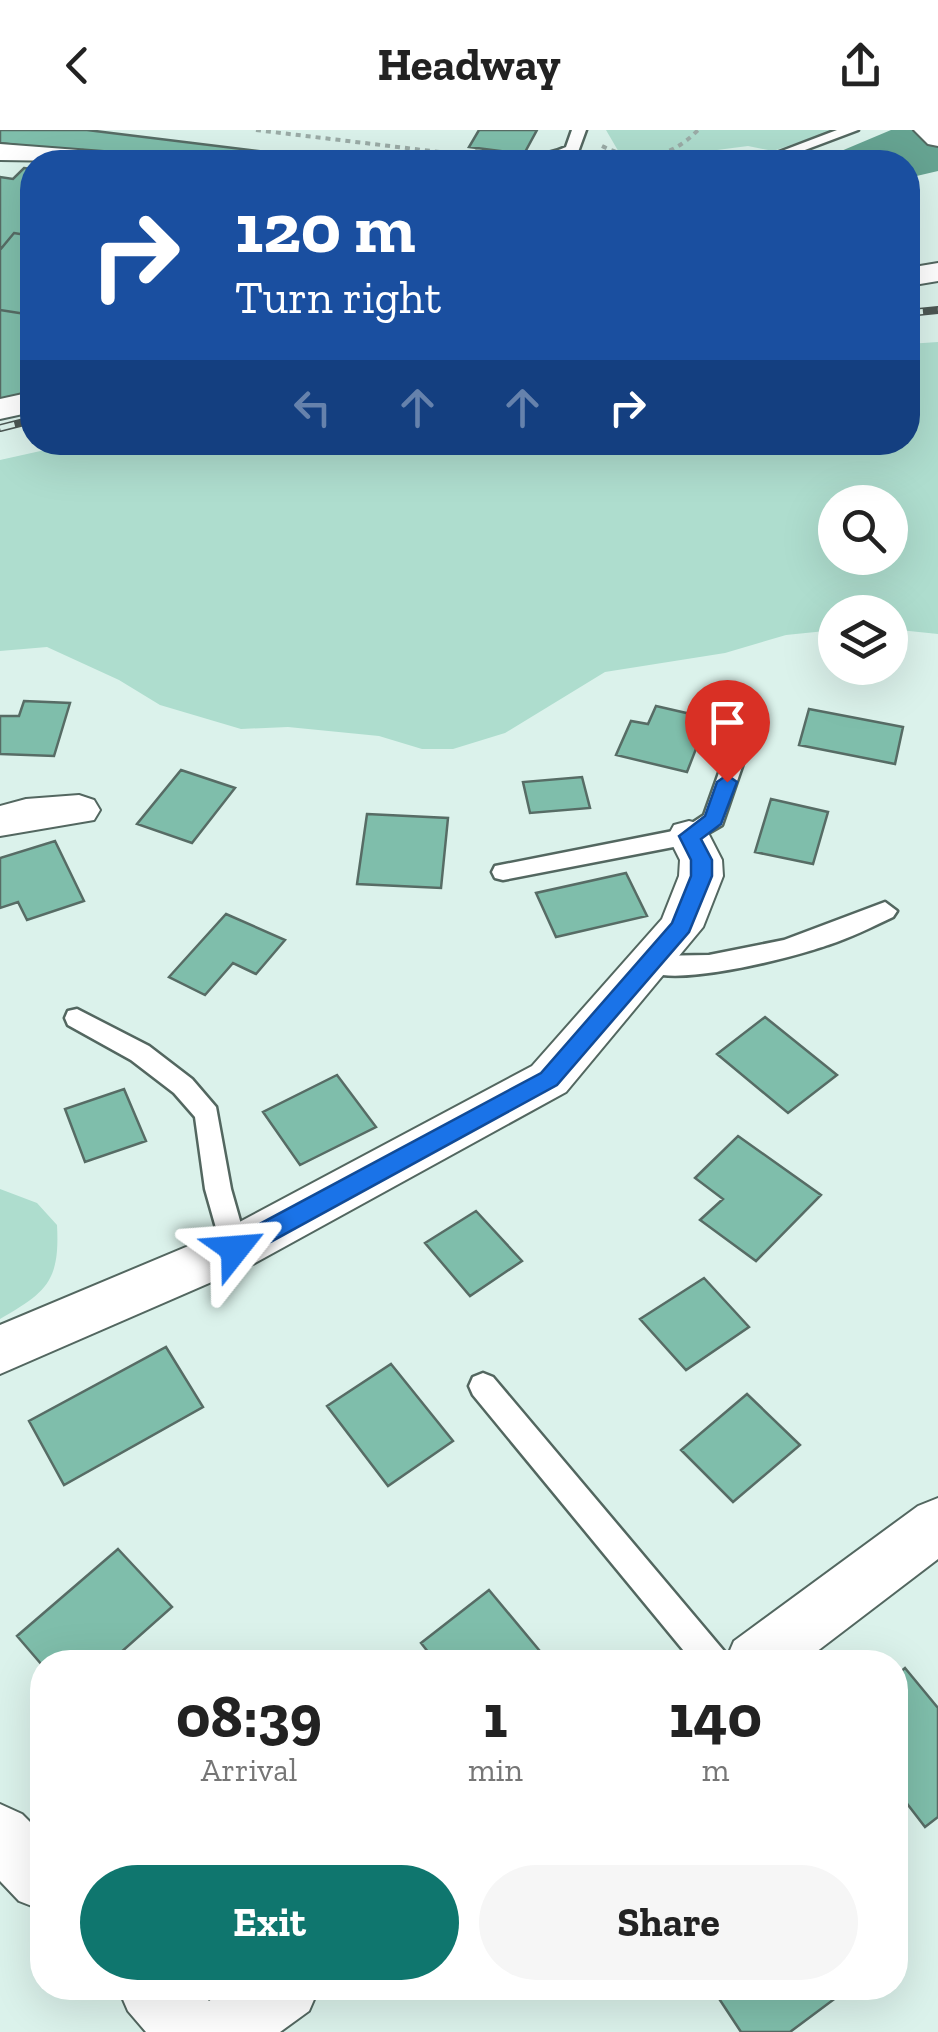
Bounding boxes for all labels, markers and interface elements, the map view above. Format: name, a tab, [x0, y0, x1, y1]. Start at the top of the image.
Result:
icon: back	[50, 38, 105, 93]
text: Headway	[377, 38, 561, 92]
icon: share	[833, 38, 888, 93]
text: 120 m	[235, 186, 416, 270]
icon: right	[70, 190, 200, 320]
text: Turn right	[235, 271, 441, 325]
icon: left	[285, 380, 340, 435]
icon: ahead	[390, 380, 445, 435]
icon: ahead	[495, 380, 550, 435]
icon: right	[600, 380, 655, 435]
map controls	[818, 485, 908, 685]
button: search	[818, 485, 908, 575]
button: layers	[818, 595, 908, 685]
pin	[685, 680, 770, 783]
icon: arrive	[700, 695, 755, 750]
position arrow	[183, 1197, 287, 1301]
text: 08:39	[176, 1680, 322, 1752]
text: 1	[483, 1680, 508, 1752]
text: 140	[669, 1680, 762, 1752]
text: Arrival	[201, 1751, 297, 1789]
text: min	[468, 1751, 523, 1789]
text: m	[702, 1751, 729, 1789]
button: Exit	[80, 1865, 459, 1980]
button: Share	[479, 1865, 858, 1980]

